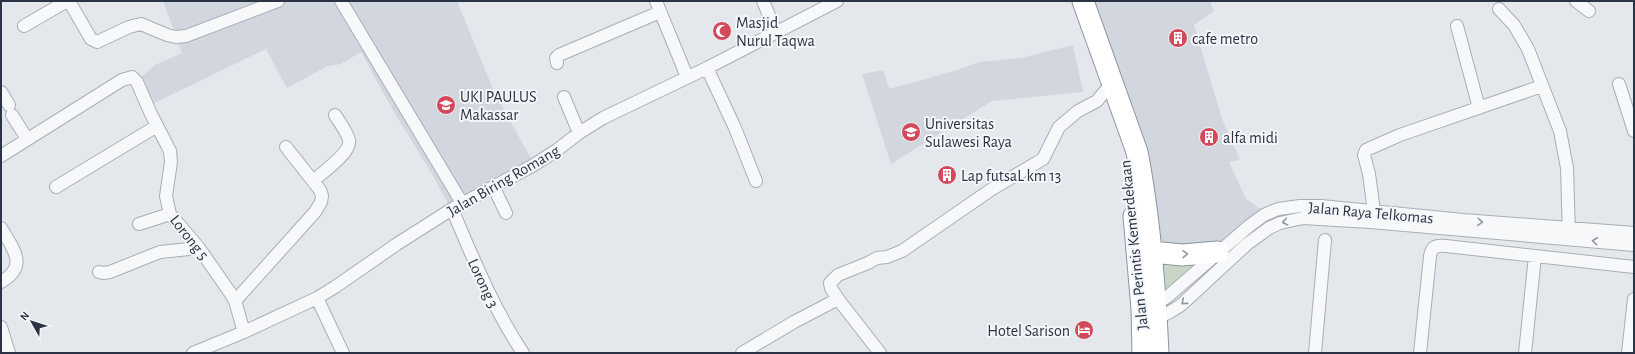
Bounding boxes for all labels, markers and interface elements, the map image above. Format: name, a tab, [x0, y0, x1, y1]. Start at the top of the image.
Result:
place label: Masjid Nurul Taqwa	[736, 15, 815, 49]
mosque icon: Masjid Nurul Taqwa	[711, 20, 733, 42]
building icon: cafe metro	[1167, 27, 1189, 49]
place label: cafe metro	[1192, 31, 1258, 47]
place label: UKI PAULUS Makassar	[460, 89, 536, 123]
school or university icon: UKI PAULUS Makassar	[435, 94, 457, 116]
place label: Universitas Sulawesi Raya	[925, 116, 1012, 151]
school or university icon: Universitas Sulawesi Raya	[900, 121, 922, 143]
building icon: alfa midi	[1198, 126, 1220, 148]
place label: alfa midi	[1223, 130, 1278, 146]
street label: Jalan Biring Romang	[445, 142, 562, 219]
street label: Jalan Perintis Kemerdekaan	[1117, 159, 1151, 331]
building icon: Lap futsaL km 13	[936, 164, 958, 186]
place label: Lap futsaL km 13	[961, 168, 1061, 184]
street label: Jalan Raya Telkomas	[1308, 200, 1434, 227]
street label: Lorong 5	[167, 212, 212, 263]
one-way arrow	[1477, 217, 1483, 226]
one-way arrow	[1281, 218, 1288, 226]
one-way arrow	[1592, 237, 1598, 246]
one-way arrow	[1182, 250, 1188, 259]
street label: Lorong 3	[465, 256, 501, 310]
one-way arrow	[1181, 297, 1188, 304]
north arrow	[12, 302, 52, 342]
text: N	[18, 310, 31, 322]
hotel icon: Hotel Sarison	[1073, 319, 1095, 341]
place label: Hotel Sarison	[987, 323, 1070, 339]

